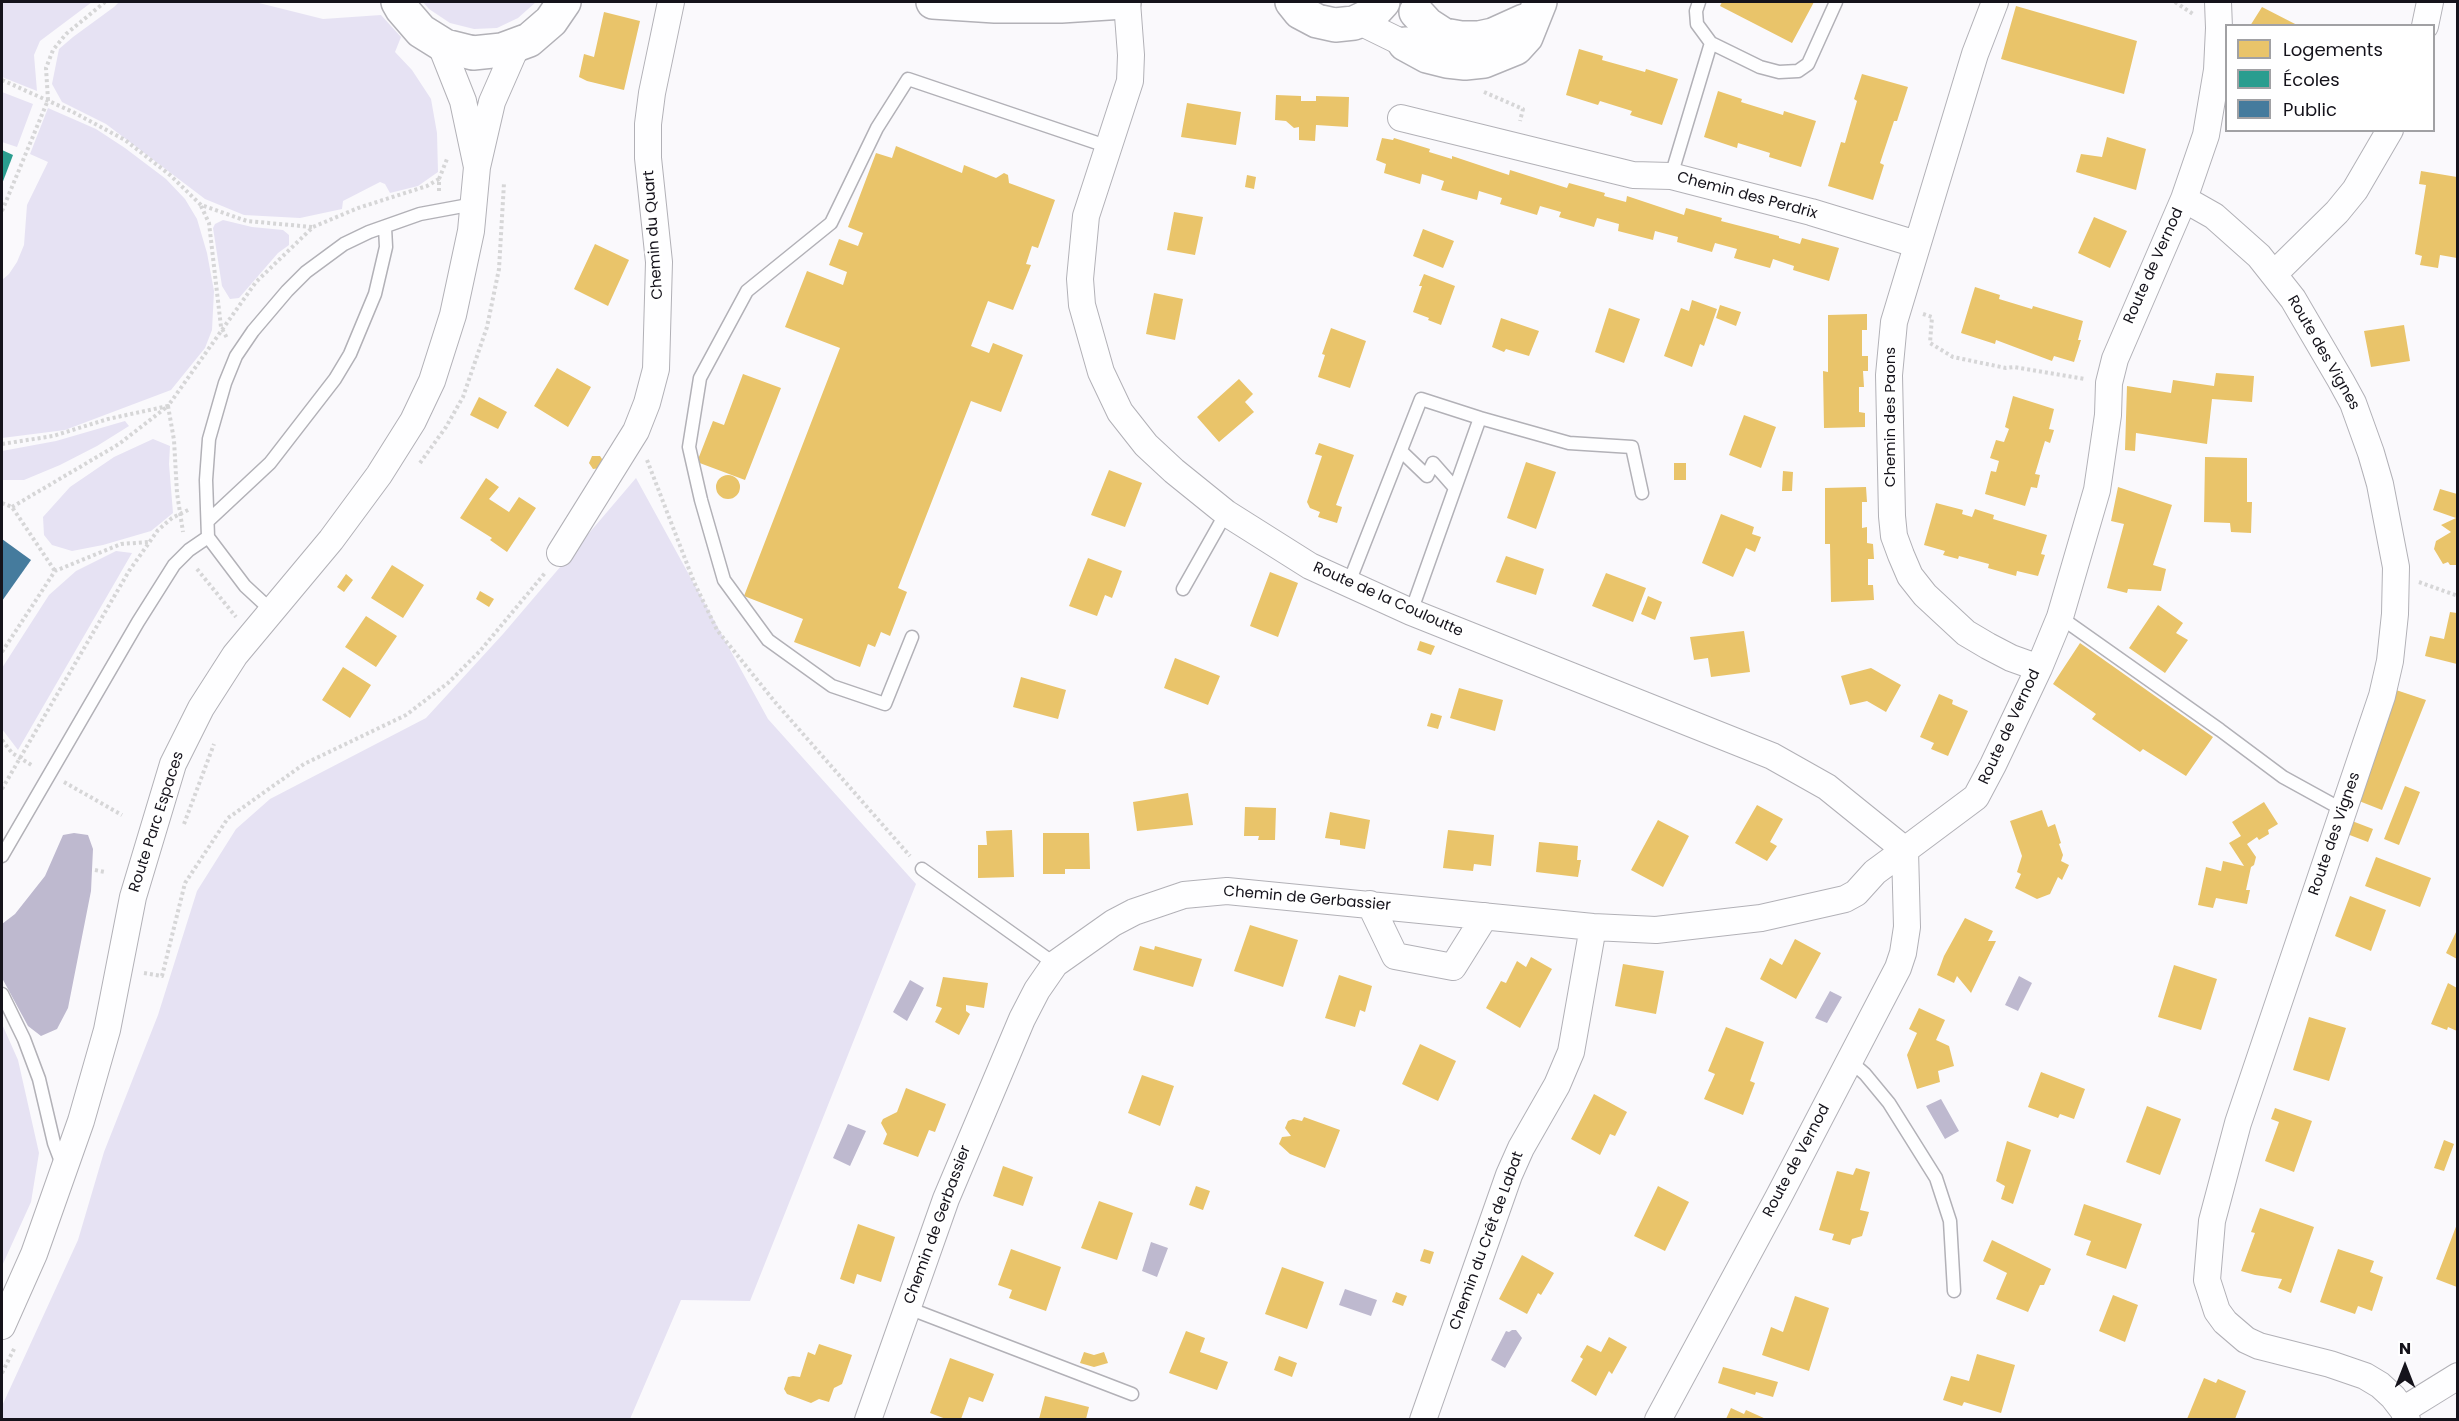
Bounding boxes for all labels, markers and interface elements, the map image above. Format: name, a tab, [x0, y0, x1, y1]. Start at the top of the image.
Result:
legend	[2225, 24, 2435, 132]
text: Logements	[2283, 37, 2383, 62]
text: Écoles	[2283, 67, 2340, 92]
text: Public	[2283, 97, 2337, 122]
street label: Chemin des Perdrix	[1675, 169, 1819, 223]
street label: Chemin du Quart	[641, 170, 667, 300]
street label: Route de Vernod	[2120, 205, 2188, 327]
street label: Route des Vignes	[2283, 293, 2363, 413]
street label: Chemin des Paons	[1882, 347, 1900, 487]
street label: Route de la Couloutte	[1310, 559, 1466, 641]
street label: Route de Vernod	[1975, 667, 2045, 787]
street label: Route Parc Espaces	[126, 749, 188, 895]
street label: Route des Vignes	[2305, 770, 2365, 898]
street label: Chemin de Gerbassier	[1223, 883, 1391, 915]
street label: Route de Vernod	[1760, 1102, 1834, 1220]
street label: Chemin de Gerbassier	[901, 1143, 975, 1307]
street label: Chemin du Crêt de Labat	[1446, 1149, 1528, 1333]
north arrow	[2375, 1337, 2435, 1397]
text: N	[2399, 1337, 2411, 1360]

